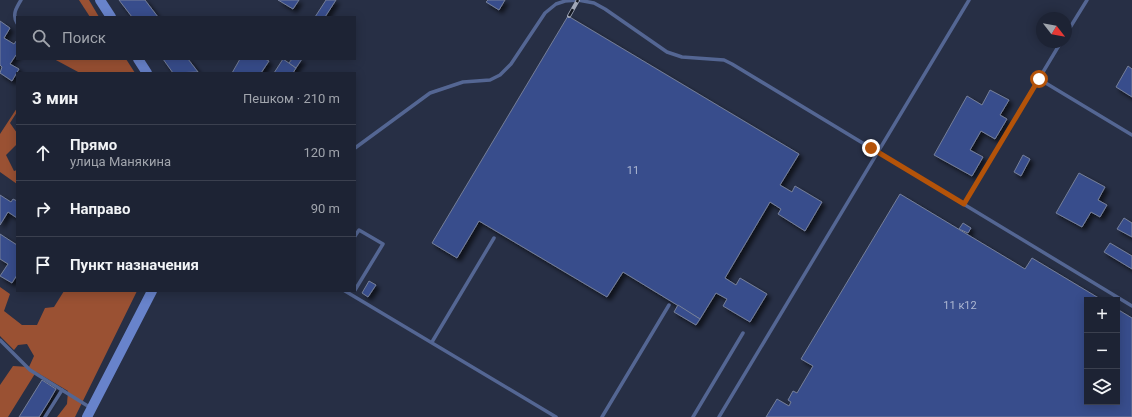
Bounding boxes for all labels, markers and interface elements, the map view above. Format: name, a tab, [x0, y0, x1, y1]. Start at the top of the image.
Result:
north arrow	[1036, 12, 1072, 48]
search box	[16, 16, 356, 60]
icon: search	[30, 27, 52, 49]
text: Поиск	[62, 29, 106, 47]
route start	[1030, 70, 1048, 88]
text: 3 мин	[32, 88, 78, 108]
text: Пешком · 210 m	[243, 91, 340, 106]
text: Прямо	[70, 136, 117, 154]
route end	[862, 139, 880, 157]
icon: ahead	[32, 142, 54, 164]
text: 120 m	[303, 145, 340, 160]
text: улица Манякина	[70, 154, 171, 169]
house number: 11	[627, 164, 639, 177]
icon: right	[32, 198, 54, 220]
text: Направо	[70, 200, 131, 218]
text: 90 m	[311, 201, 340, 216]
icon: arrive	[32, 254, 54, 276]
text: Пункт назначения	[70, 256, 199, 274]
map controls	[1084, 297, 1120, 405]
button: +	[1084, 297, 1120, 333]
house number: 11 к12	[943, 299, 977, 312]
button: −	[1084, 333, 1120, 369]
button: layers	[1084, 369, 1120, 405]

